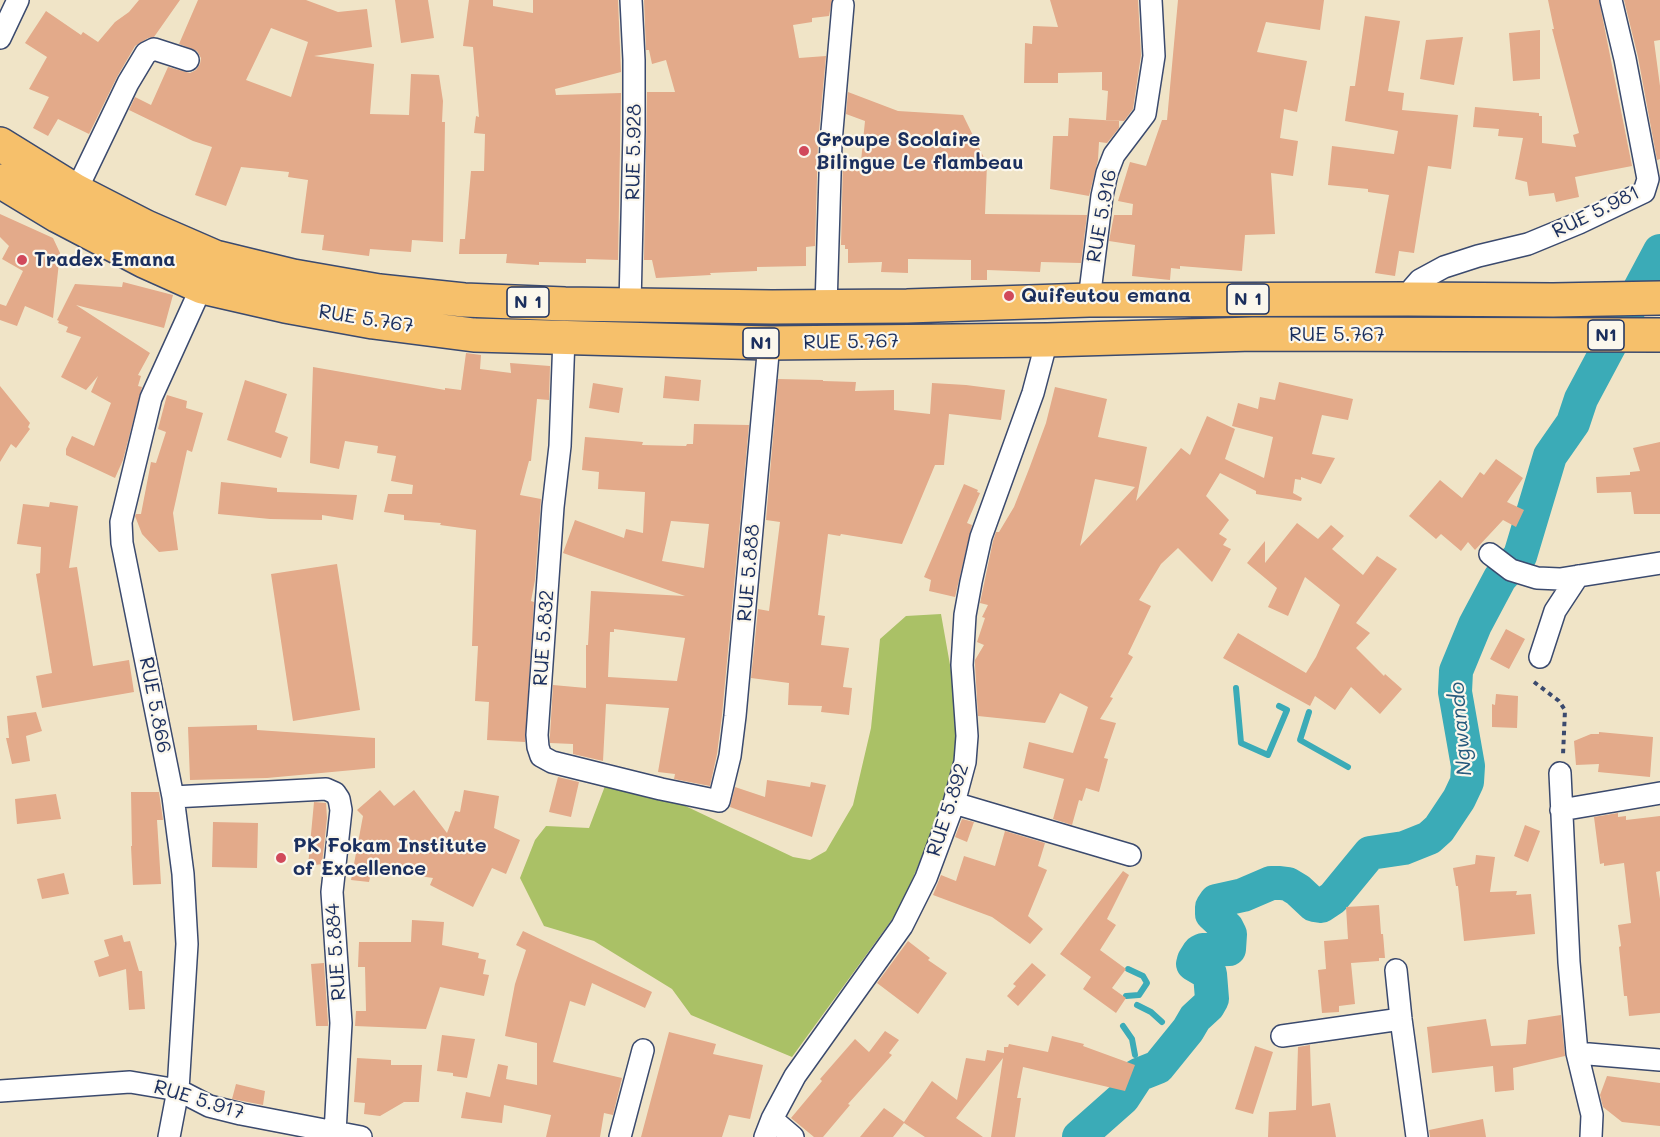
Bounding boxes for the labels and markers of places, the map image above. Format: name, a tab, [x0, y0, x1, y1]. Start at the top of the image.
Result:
place label: Groupe Scolaire Bilingue Le flambeau	[816, 128, 1024, 175]
marker: Groupe Scolaire Bilingue Le flambeau	[797, 144, 811, 158]
place label: Tradex Emana	[34, 248, 176, 272]
marker: Tradex Emana	[15, 253, 29, 267]
place label: Quifeutou emana	[1021, 284, 1191, 308]
marker: Quifeutou emana	[1002, 289, 1016, 303]
place label: PK Fokam Institute of Excellence	[293, 834, 487, 881]
marker: PK Fokam Institute of Excellence	[274, 851, 288, 865]

